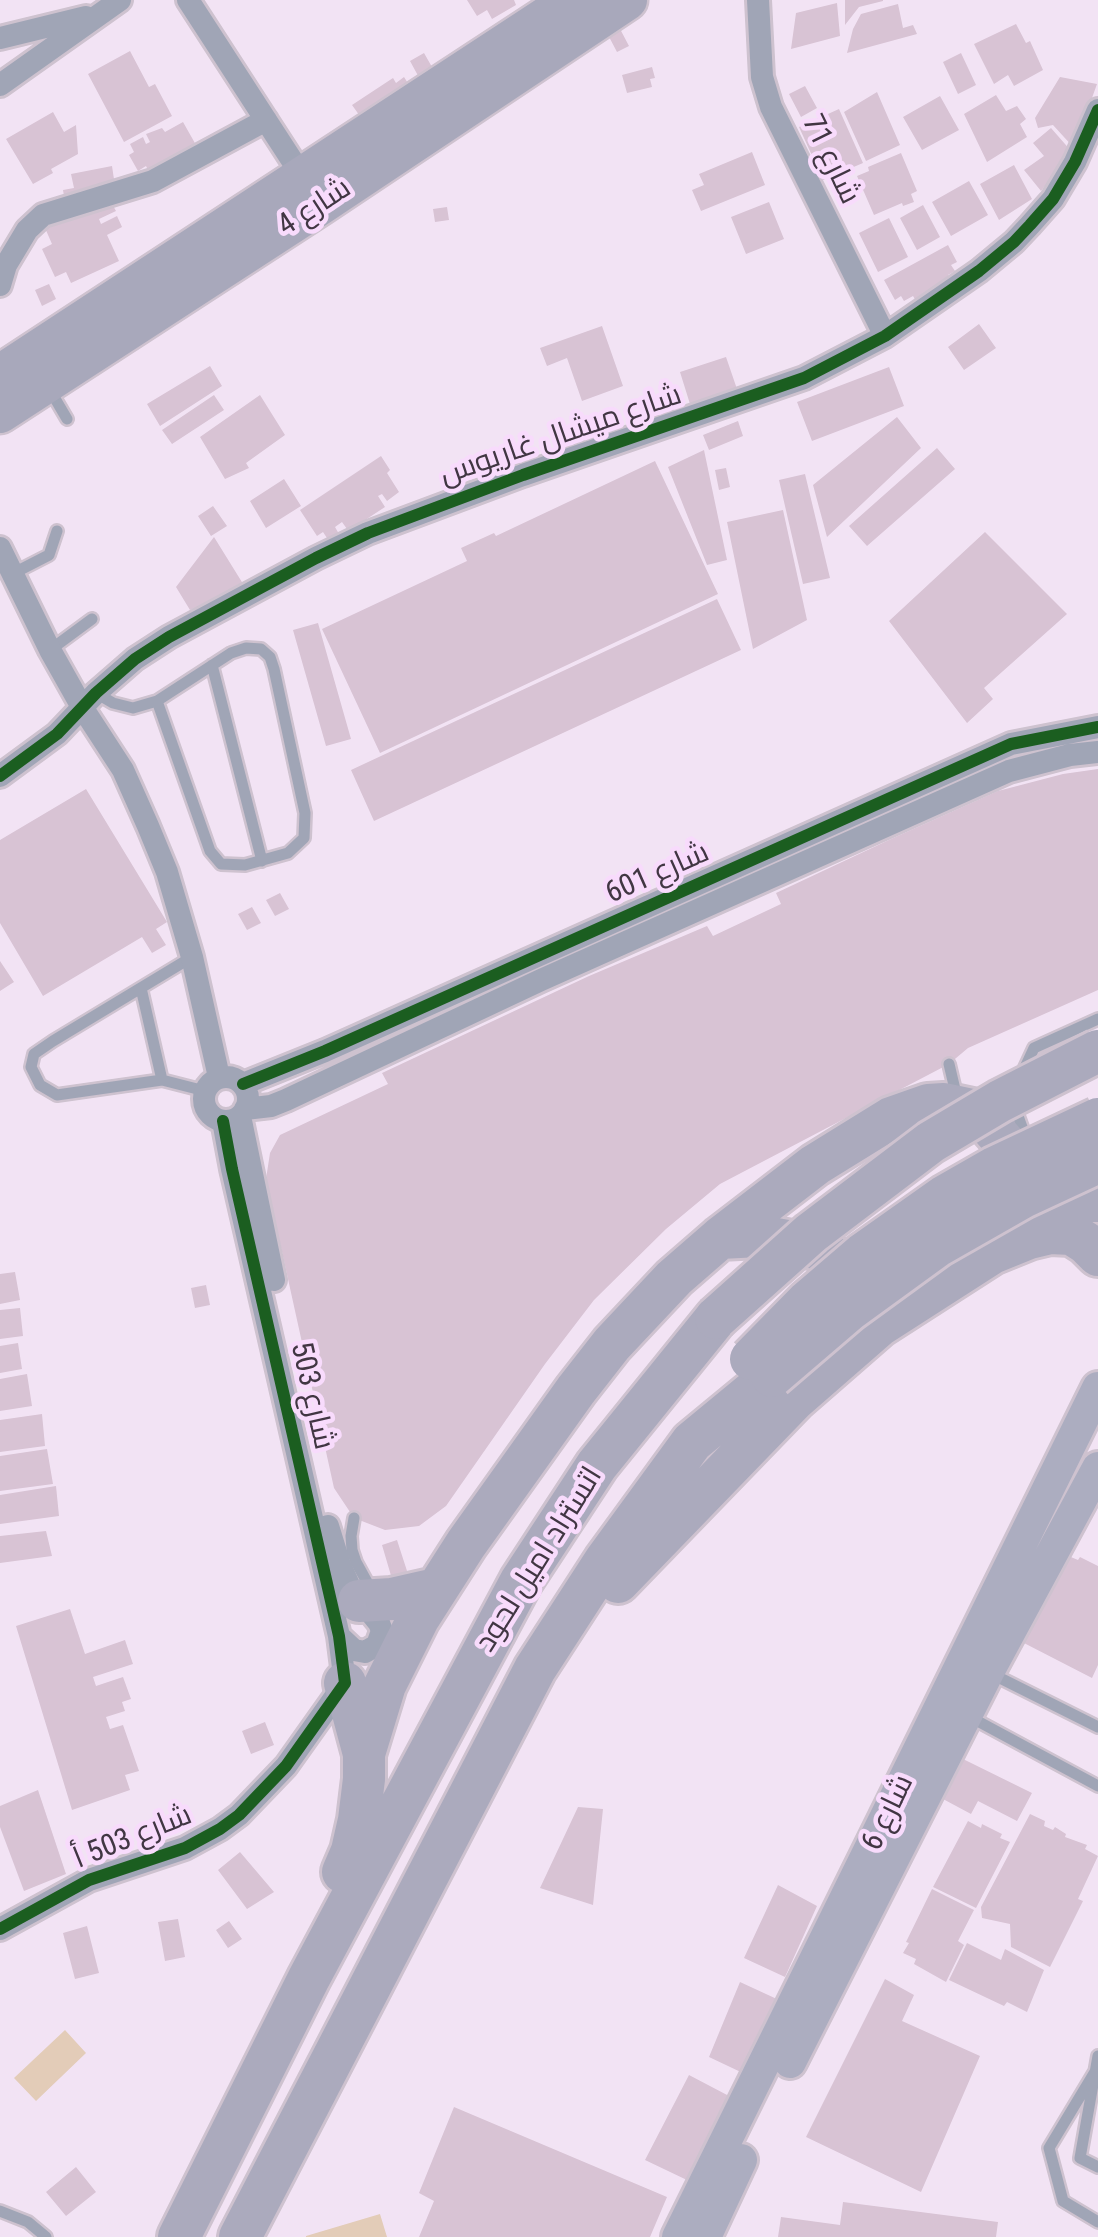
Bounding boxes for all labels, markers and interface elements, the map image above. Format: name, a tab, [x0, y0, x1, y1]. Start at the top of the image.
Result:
street label: شارع 71	[793, 110, 867, 210]
street label: شارع 4	[272, 171, 358, 245]
street label: شارع ميشال غاريوس	[435, 378, 687, 494]
street label: شارع 601	[601, 835, 715, 913]
street label: شارع 503	[281, 1339, 341, 1453]
street label: اتستراد اميل لحود	[469, 1461, 611, 1659]
street label: شارع 6	[855, 1769, 923, 1857]
street label: شارع 503 أ	[69, 1798, 197, 1878]

